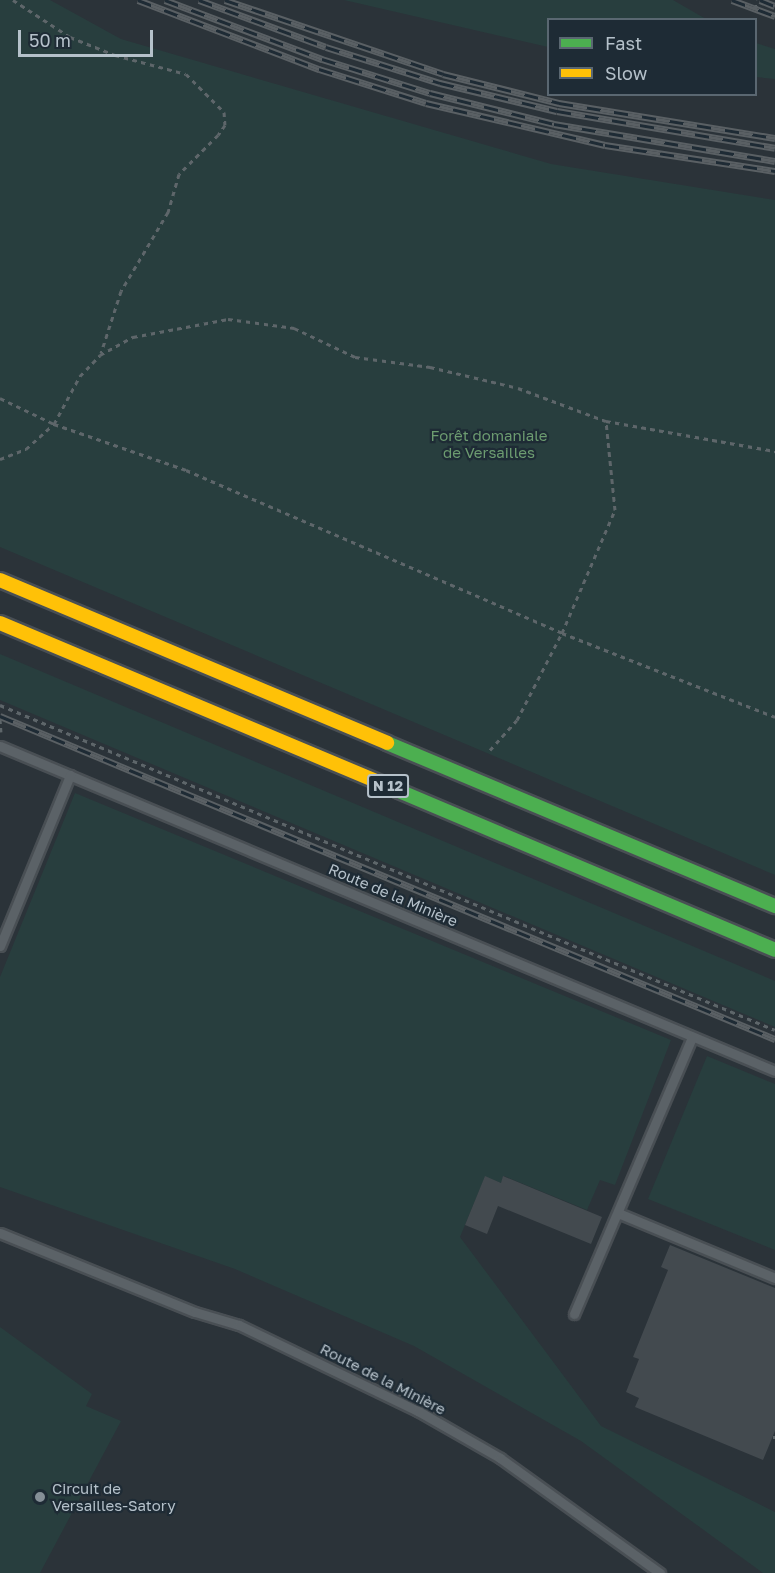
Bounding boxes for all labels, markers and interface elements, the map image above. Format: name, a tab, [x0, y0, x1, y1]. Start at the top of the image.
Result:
scale bar	[21, 18, 156, 56]
legend	[547, 18, 757, 96]
text: 50 m	[29, 29, 71, 51]
text: Fast	[605, 32, 642, 54]
text: Slow	[605, 62, 647, 84]
park label: Forêt domaniale de Versailles	[431, 426, 547, 461]
road number: N 12	[367, 775, 409, 797]
street label: Route de la Minière	[326, 860, 460, 930]
street label: Route de la Minière	[317, 1340, 449, 1418]
place label: Circuit de Versailles-Satory	[52, 1479, 176, 1514]
marker: Circuit de Versailles-Satory	[33, 1490, 47, 1504]

